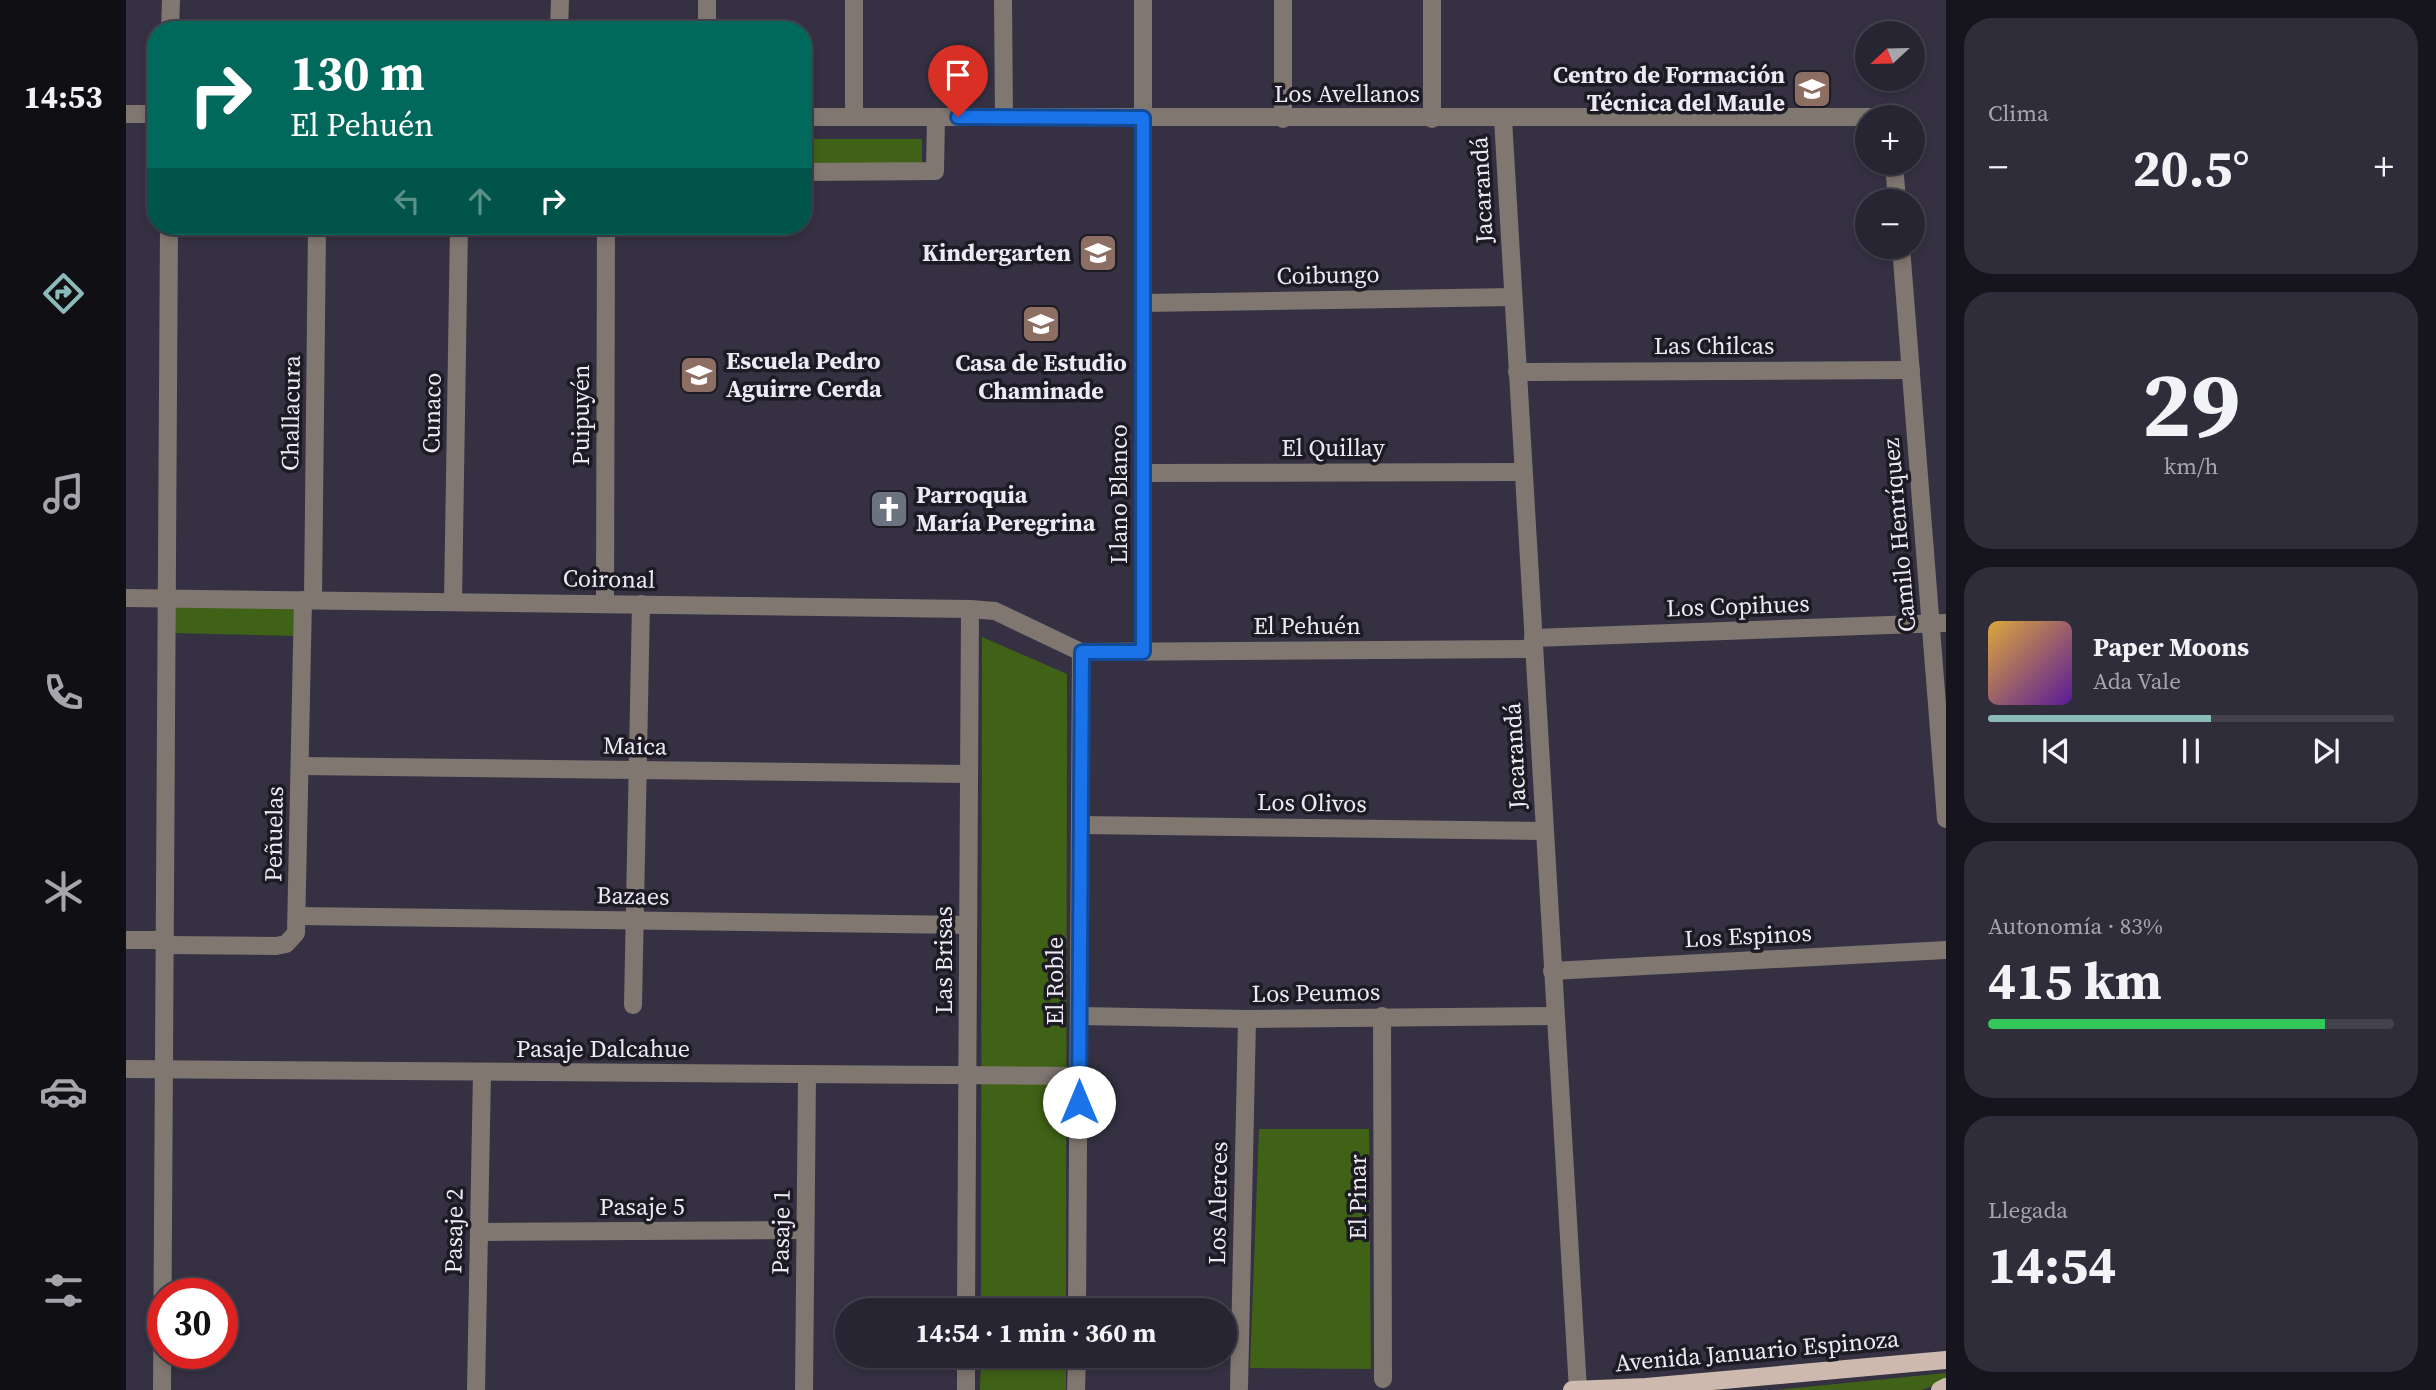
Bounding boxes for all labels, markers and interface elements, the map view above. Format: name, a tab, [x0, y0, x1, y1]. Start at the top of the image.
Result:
north arrow	[1855, 21, 1925, 91]
map controls	[1855, 21, 1925, 259]
text: 130 m	[290, 39, 425, 106]
pin	[928, 45, 988, 117]
icon: right	[175, 49, 266, 140]
icon: arrive	[939, 56, 977, 94]
place label: Centro de Formación Técnica del Maule	[1553, 58, 1785, 119]
school or university icon: Centro de Formación Técnica del Maule	[1791, 68, 1833, 110]
text: 14:53	[24, 75, 102, 119]
street label: Los Avellanos	[1274, 77, 1420, 110]
text: Clima	[1988, 97, 2049, 129]
text: El Pehuén	[290, 103, 434, 147]
button: +	[1855, 105, 1925, 175]
text: 20.5°	[2132, 132, 2250, 203]
street label: Jacarandá	[1462, 135, 1501, 245]
text: −	[1988, 141, 2008, 193]
text: +	[2374, 141, 2394, 193]
icon: left	[388, 182, 426, 220]
icon: ahead	[461, 182, 499, 220]
icon: right	[534, 182, 572, 220]
button: −	[1855, 189, 1925, 259]
school or university icon: Kindergarten	[1077, 232, 1119, 274]
place label: Kindergarten	[922, 236, 1071, 269]
street label: Coibungo	[1276, 257, 1380, 292]
icon: directions	[39, 269, 88, 318]
school or university icon: Casa de Estudio Chaminade	[1020, 303, 1062, 345]
street label: Las Chilcas	[1654, 329, 1774, 362]
text: 29	[2142, 342, 2240, 466]
place label: Escuela Pedro Aguirre Cerda	[726, 344, 882, 405]
place label: Casa de Estudio Chaminade	[955, 346, 1127, 407]
street label: Challacura	[273, 354, 308, 471]
school or university icon: Escuela Pedro Aguirre Cerda	[678, 354, 720, 396]
street label: Puipuyén	[564, 365, 597, 465]
street label: Cunaco	[414, 372, 449, 454]
street label: Llano Blanco	[1102, 424, 1135, 564]
street label: El Quillay	[1281, 431, 1386, 464]
street label: Camilo Henríquez	[1874, 437, 1923, 633]
text: km/h	[2164, 450, 2218, 482]
icon: music	[39, 469, 88, 518]
place label: Parroquia María Peregrina	[916, 478, 1096, 539]
church icon: Parroquia María Peregrina	[868, 488, 910, 530]
street label: Coironal	[562, 561, 656, 596]
street label: Los Copihues	[1666, 587, 1810, 624]
street label: El Pehuén	[1253, 609, 1361, 642]
text: Paper Moons	[2093, 629, 2249, 665]
text: Ada Vale	[2093, 665, 2181, 697]
icon: phone	[39, 668, 88, 717]
street label: Jacarandá	[1495, 701, 1534, 811]
street label: Maica	[602, 728, 668, 763]
icon: previous	[2037, 732, 2075, 770]
icon: pause	[2172, 732, 2210, 770]
icon: next	[2307, 732, 2345, 770]
street label: Los Olivos	[1257, 785, 1367, 820]
street label: Peñuelas	[256, 786, 291, 882]
icon: climate	[39, 867, 88, 916]
street label: Bazaes	[596, 878, 670, 913]
street label: Las Brisas	[927, 906, 960, 1014]
text: Autonomía · 83%	[1988, 910, 2163, 942]
street label: Los Espinos	[1683, 916, 1812, 955]
street label: El Roble	[1038, 937, 1071, 1025]
text: 415 km	[1988, 945, 2162, 1016]
street label: Los Peumos	[1251, 975, 1381, 1010]
street label: Pasaje Dalcahue	[516, 1032, 690, 1065]
position arrow	[1042, 1065, 1116, 1139]
icon: car	[39, 1067, 88, 1116]
street label: Los Alerces	[1200, 1141, 1235, 1265]
street label: El Pinar	[1341, 1154, 1374, 1240]
street label: Pasaje 2	[436, 1188, 471, 1274]
street label: Pasaje 1	[763, 1189, 798, 1275]
street label: Pasaje 5	[599, 1190, 685, 1223]
text: Llegada	[1988, 1194, 2068, 1226]
text: 14:54	[1988, 1229, 2116, 1300]
icon: filters	[39, 1266, 88, 1315]
speed limit sign: 30	[147, 1278, 238, 1369]
text: 14:54 · 1 min · 360 m	[916, 1315, 1156, 1351]
street label: Avenida Januario Espinoza	[1614, 1322, 1901, 1379]

